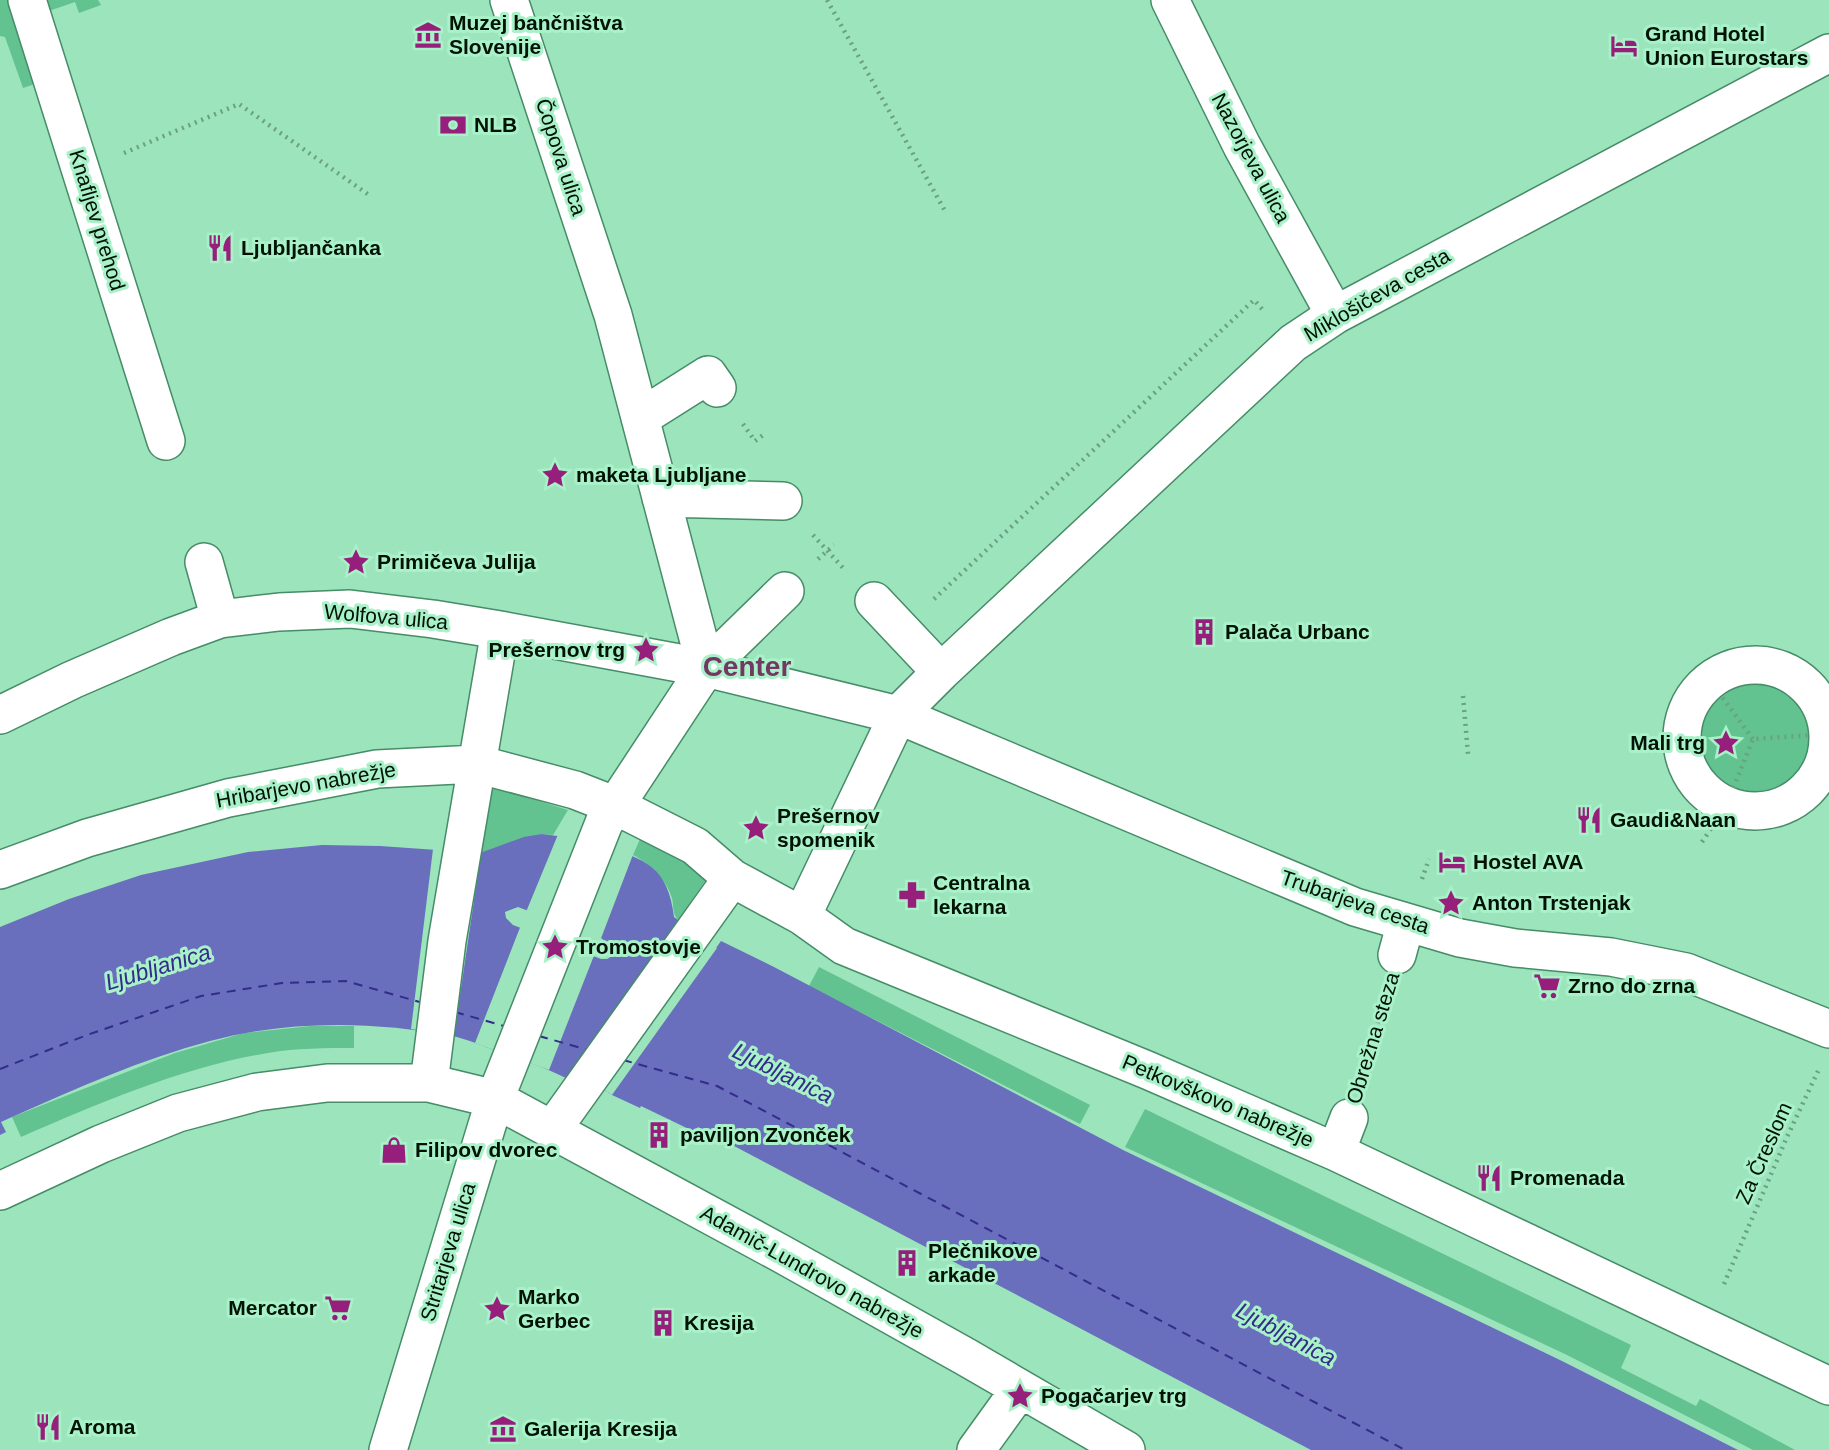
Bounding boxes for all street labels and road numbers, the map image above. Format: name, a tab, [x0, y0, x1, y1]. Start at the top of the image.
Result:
street label: Nazorjeva ulica	[1208, 89, 1295, 227]
street label: Čopova ulica	[532, 96, 591, 218]
street label: Knafljev prehod	[65, 147, 130, 293]
street label: Miklošičeva cesta	[1300, 243, 1454, 346]
street label: Wolfova ulica	[323, 600, 449, 633]
street label: Hribarjevo nabrežje	[214, 757, 398, 812]
street label: Trubarjeva cesta	[1278, 865, 1433, 938]
street label: Obrežna steza	[1342, 969, 1404, 1107]
street label: Petkovškovo nabrežje	[1119, 1050, 1317, 1151]
street label: Za Čreslom	[1731, 1099, 1796, 1207]
street label: Stritarjeva ulica	[416, 1180, 480, 1324]
street label: Adamič-Lundrovo nabrežje	[697, 1201, 928, 1342]

